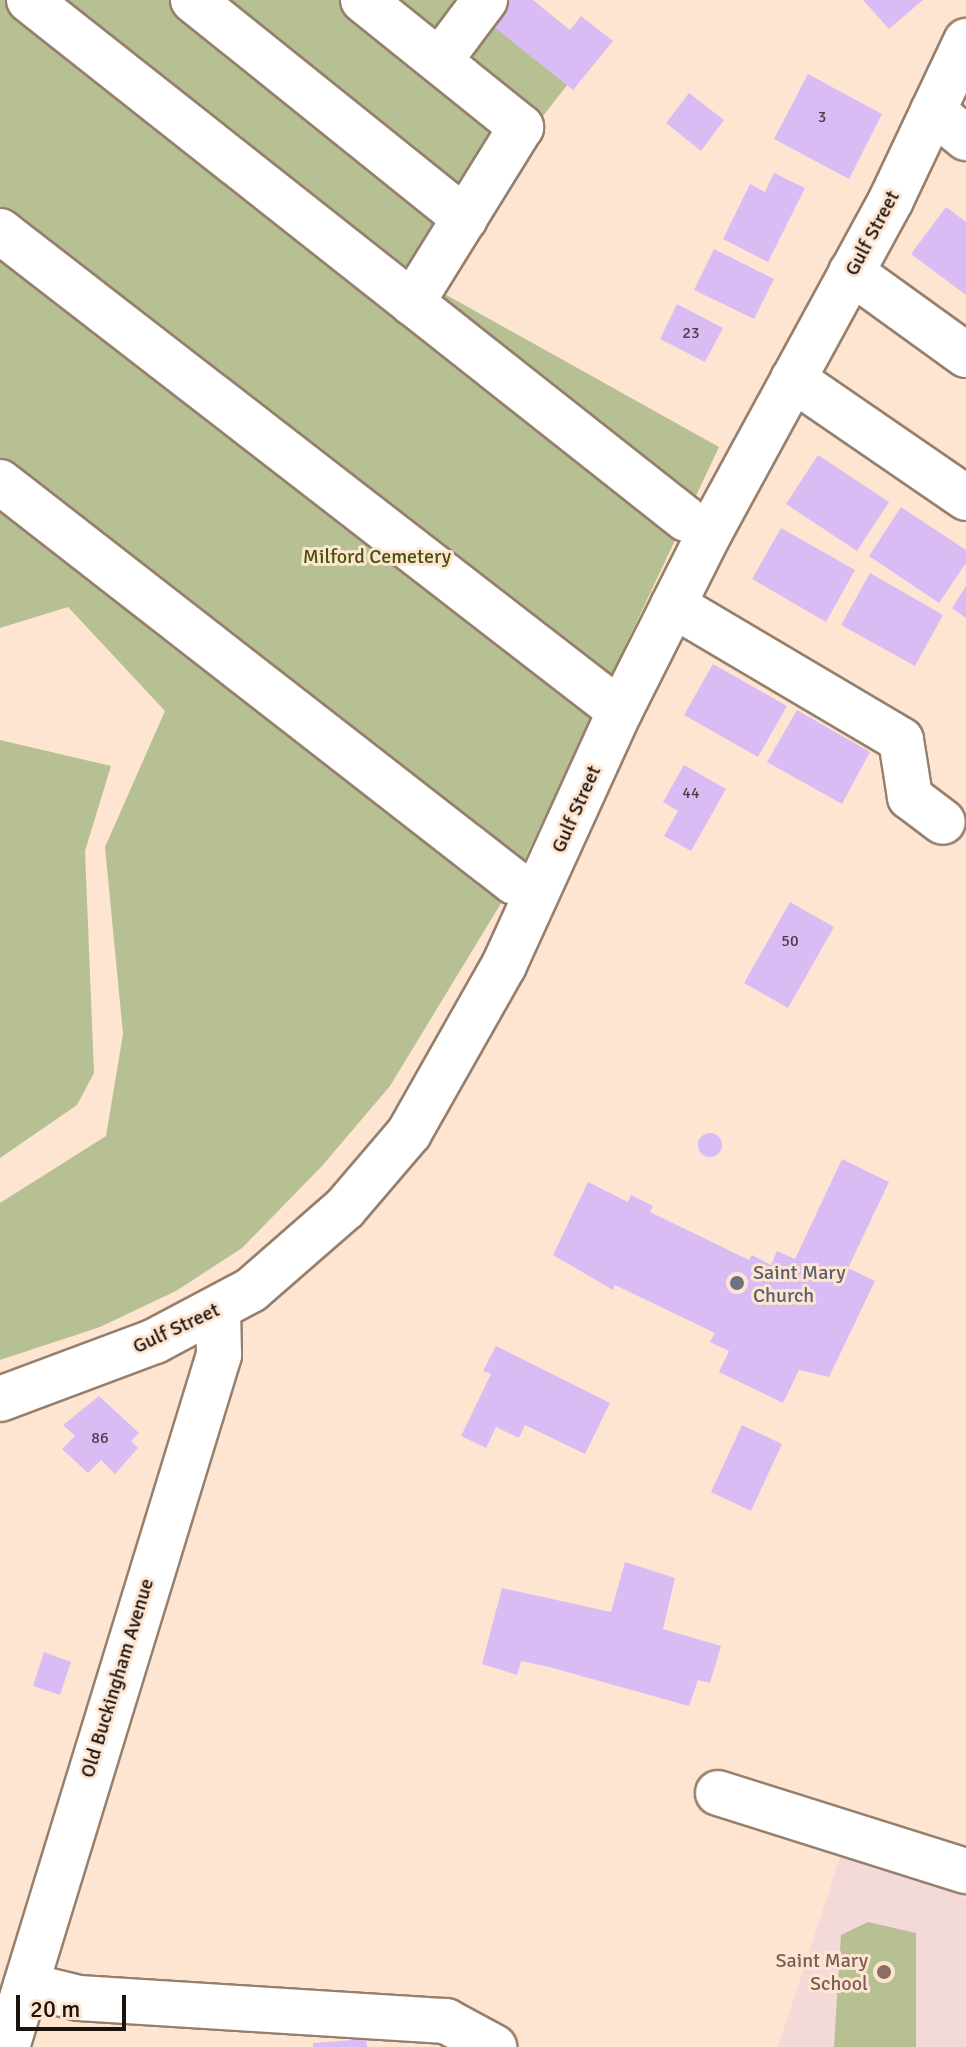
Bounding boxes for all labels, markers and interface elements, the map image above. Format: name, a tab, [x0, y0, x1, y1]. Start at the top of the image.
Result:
house number: 3	[818, 107, 826, 127]
street label: Gulf Street	[840, 186, 904, 280]
house number: 23	[682, 323, 700, 343]
park label: Milford Cemetery	[303, 544, 451, 568]
street label: Gulf Street	[546, 762, 606, 856]
house number: 44	[682, 783, 700, 803]
house number: 50	[781, 931, 799, 951]
place label: Saint Mary Church	[753, 1260, 846, 1307]
marker: Saint Mary Church	[728, 1274, 746, 1292]
street label: Gulf Street	[129, 1298, 223, 1358]
house number: 86	[91, 1428, 109, 1448]
street label: Old Buckingham Avenue	[75, 1575, 159, 1781]
place label: Saint Mary School	[775, 1948, 868, 1995]
marker: Saint Mary School	[875, 1963, 893, 1981]
scale bar	[20, 1979, 130, 2029]
text: 20 m	[30, 1994, 80, 2024]

